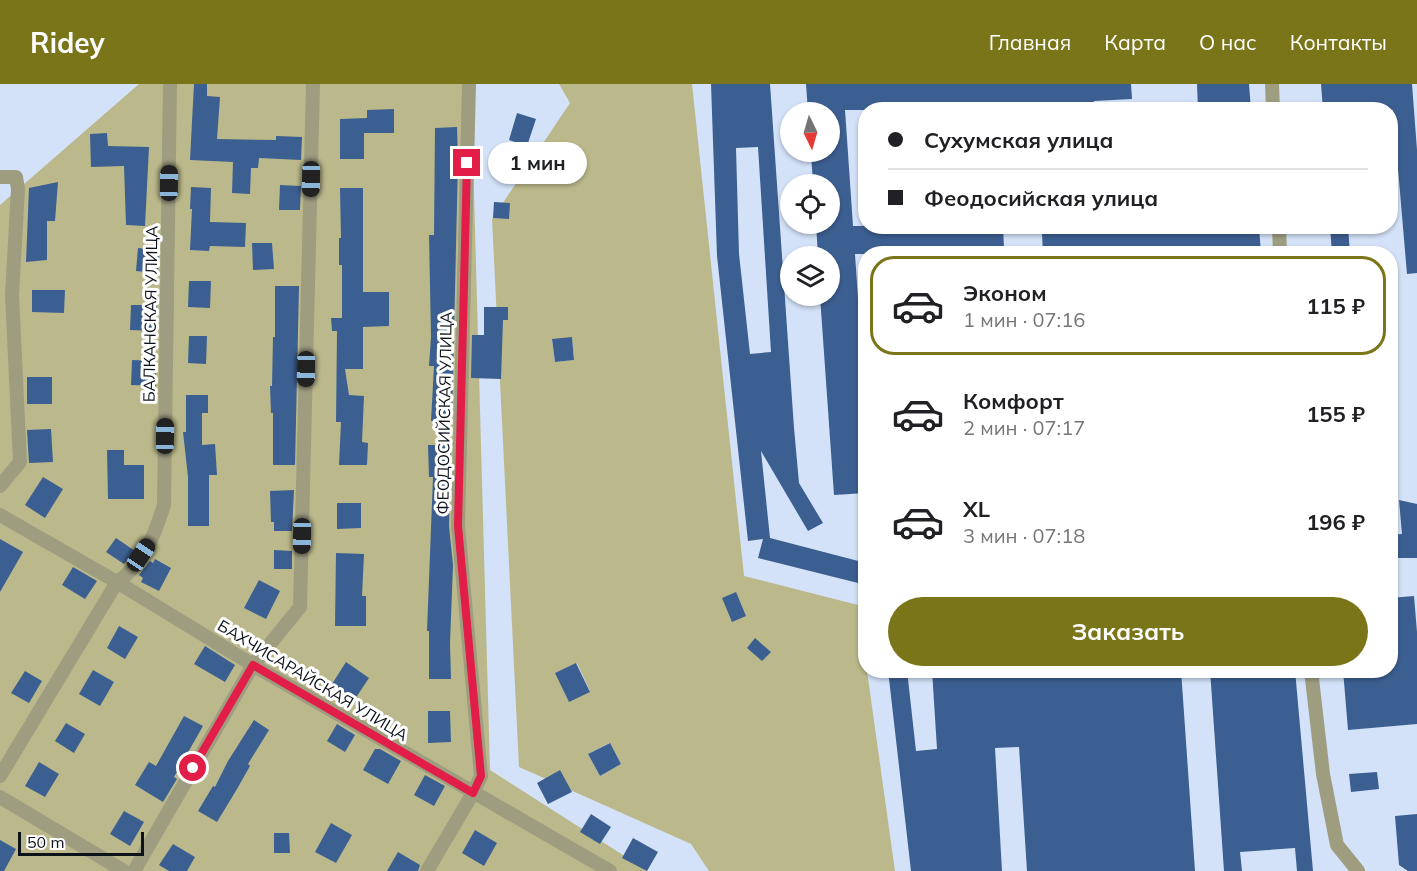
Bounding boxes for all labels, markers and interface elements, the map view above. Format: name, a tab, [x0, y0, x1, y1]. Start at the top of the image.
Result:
text: Ridey	[30, 25, 105, 60]
text: Главная	[989, 29, 1071, 55]
text: Карта	[1104, 29, 1166, 55]
text: О нас	[1199, 29, 1257, 55]
text: Контакты	[1290, 29, 1387, 55]
north arrow	[780, 102, 840, 162]
map controls	[780, 102, 840, 306]
text: Сухумская улица	[924, 126, 1113, 154]
callout: 1 мин	[488, 142, 587, 184]
route end	[453, 149, 480, 176]
text: 1 мин	[509, 150, 566, 175]
car	[302, 161, 320, 197]
car	[160, 165, 178, 201]
button: locate	[780, 174, 840, 234]
text: Феодосийская улица	[924, 184, 1158, 212]
street label: БАЛКАНСКАЯ УЛИЦА	[138, 225, 162, 402]
button: layers	[780, 246, 840, 306]
icon: car	[891, 279, 945, 333]
text: Эконом	[963, 279, 1047, 307]
text: 115 ₽	[1306, 292, 1365, 320]
text: 1 мин · 07:16	[963, 307, 1085, 332]
street label: ФЕОДОСИЙСКАЯ УЛИЦА	[432, 311, 456, 515]
car	[297, 351, 315, 387]
icon: car	[891, 387, 945, 441]
text: Комфорт	[963, 387, 1064, 415]
text: 155 ₽	[1306, 400, 1365, 428]
text: 2 мин · 07:17	[963, 415, 1085, 440]
car	[156, 418, 174, 454]
icon: car	[891, 495, 945, 549]
text: XL	[963, 495, 990, 523]
text: 196 ₽	[1306, 508, 1365, 536]
car	[293, 518, 311, 554]
text: 3 мин · 07:18	[963, 523, 1085, 548]
car	[123, 535, 159, 575]
button: Заказать	[888, 597, 1368, 666]
street label: БАХЧИСАРАЙСКАЯ УЛИЦА	[214, 615, 412, 745]
route start	[179, 754, 206, 781]
scale bar	[18, 829, 144, 856]
text: 50 m	[27, 832, 64, 852]

